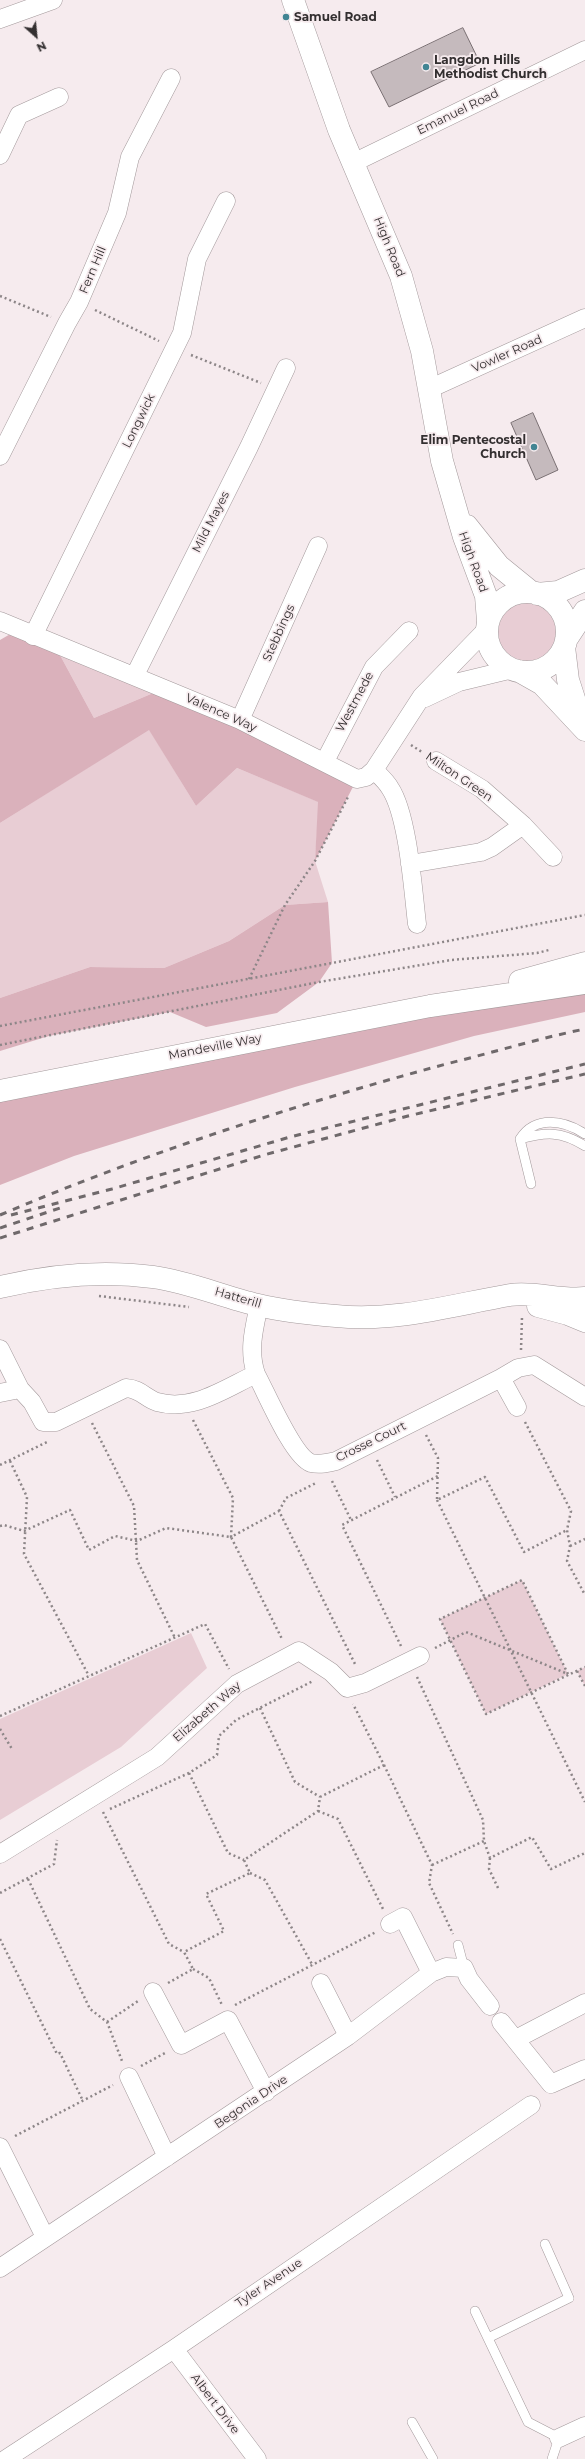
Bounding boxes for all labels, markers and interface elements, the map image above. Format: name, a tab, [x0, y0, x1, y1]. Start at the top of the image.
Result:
place label: Samuel Road	[294, 10, 377, 24]
marker: Samuel Road	[281, 12, 291, 22]
north arrow	[16, 16, 56, 56]
text: N	[34, 38, 49, 55]
place label: Langdon Hills Methodist Church	[434, 53, 547, 81]
marker: Langdon Hills Methodist Church	[421, 62, 431, 72]
street label: Emanuel Road	[415, 86, 501, 138]
street label: High Road	[370, 215, 408, 279]
street label: Fern Hill	[77, 244, 109, 296]
street label: Vowler Road	[470, 332, 544, 376]
street label: Longwick	[120, 392, 158, 450]
place label: Elim Pentecostal Church	[420, 433, 526, 461]
marker: Elim Pentecostal Church	[529, 442, 539, 452]
street label: Mild Mayes	[189, 489, 233, 555]
street label: High Road	[455, 530, 491, 594]
street label: Stebbings	[260, 602, 298, 664]
street label: Westmede	[333, 669, 377, 735]
street label: Valence Way	[183, 691, 259, 735]
street label: Milton Green	[423, 749, 495, 805]
street label: Mandeville Way	[167, 1031, 263, 1063]
street label: Hatterill	[213, 1284, 263, 1312]
street label: Crosse Court	[333, 1419, 409, 1465]
street label: Elizabeth Way	[170, 1679, 244, 1745]
street label: Begonia Drive	[212, 2072, 290, 2132]
street label: Tyler Avenue	[233, 2255, 305, 2311]
street label: Albert Drive	[188, 2371, 242, 2437]

